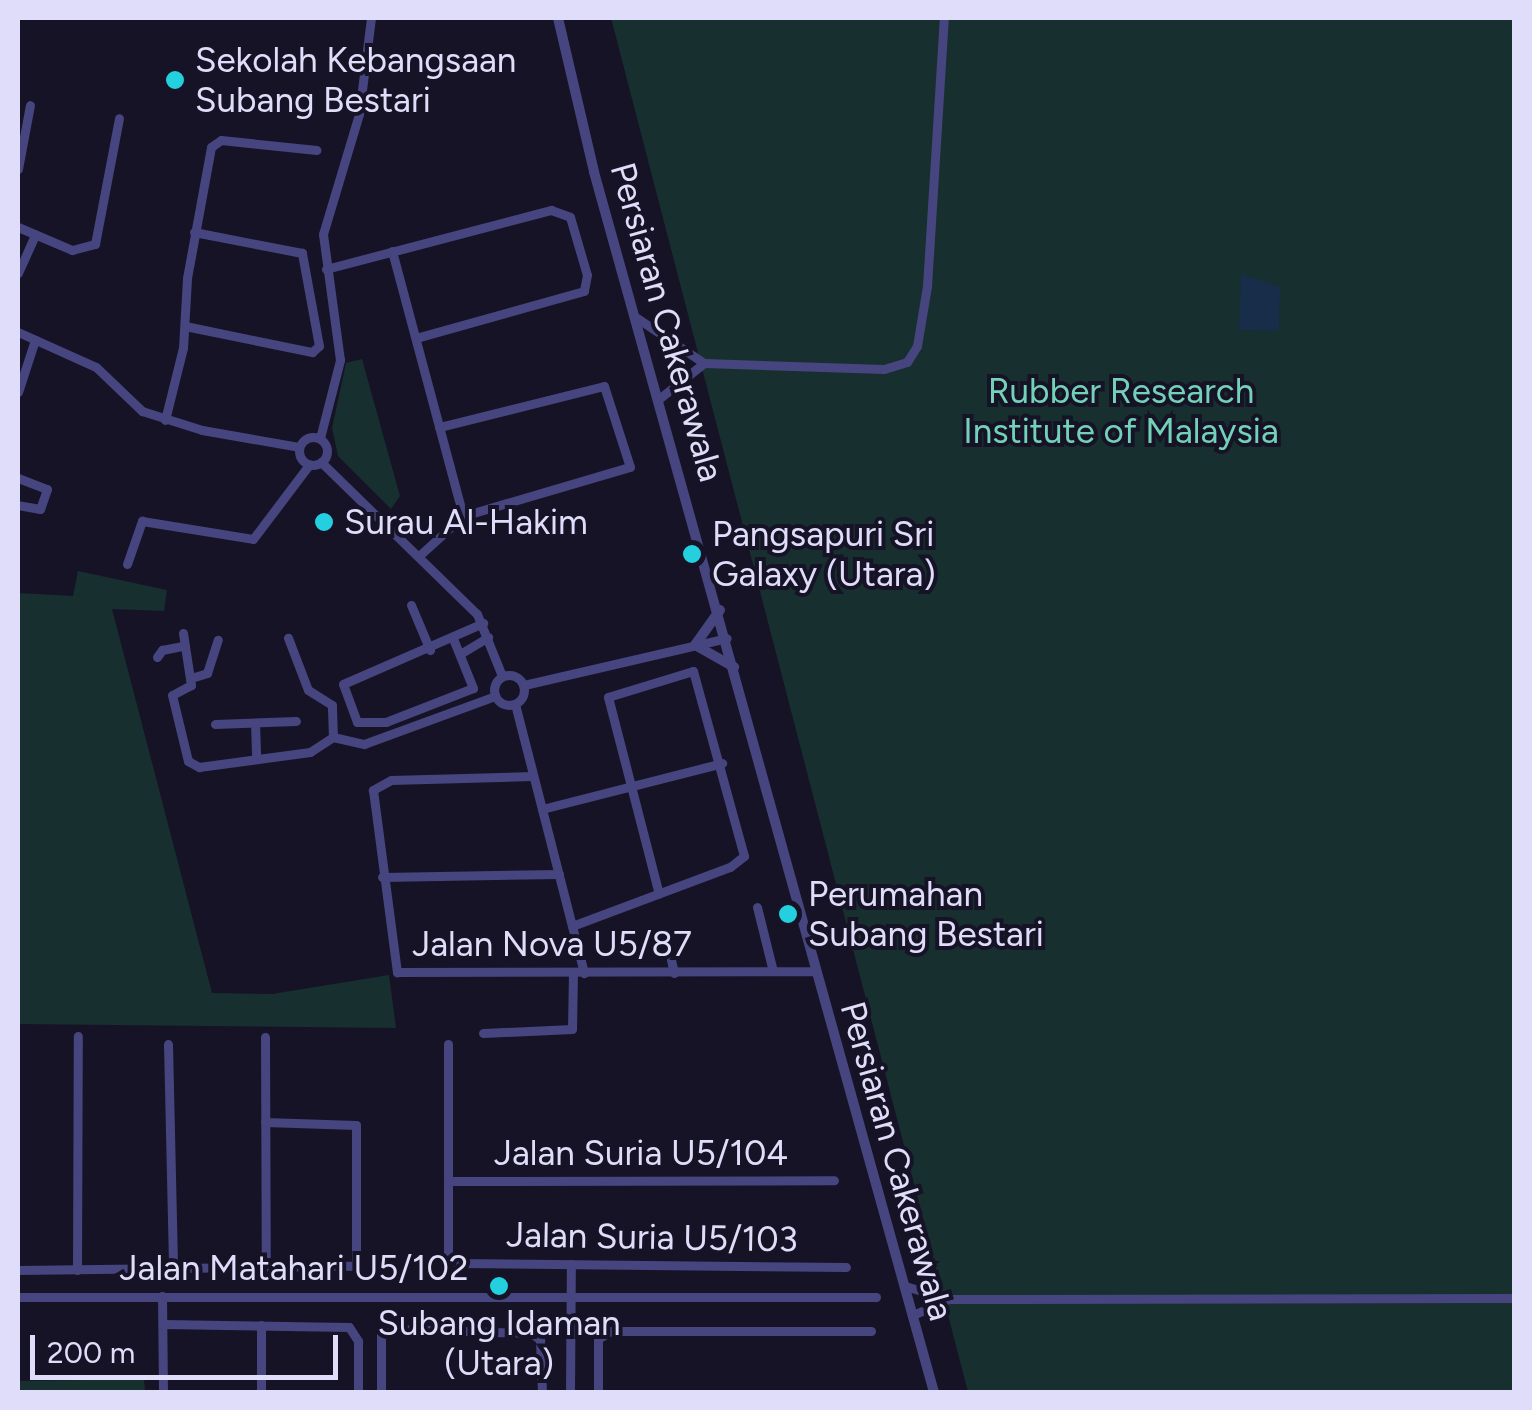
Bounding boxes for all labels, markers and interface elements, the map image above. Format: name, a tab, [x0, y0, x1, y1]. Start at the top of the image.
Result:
place label: Sekolah Kebangsaan Subang Bestari	[195, 39, 516, 121]
marker: Sekolah Kebangsaan Subang Bestari	[164, 69, 186, 91]
street label: Persiaran Cakerawala	[601, 158, 733, 486]
park label: Rubber Research Institute of Malaysia	[963, 370, 1279, 452]
place label: Surau Al-Hakim	[344, 501, 588, 543]
marker: Surau Al-Hakim	[313, 511, 335, 533]
place label: Pangsapuri Sri Galaxy (Utara)	[712, 513, 936, 595]
marker: Pangsapuri Sri Galaxy (Utara)	[681, 543, 703, 565]
place label: Perumahan Subang Bestari	[808, 873, 1044, 955]
marker: Perumahan Subang Bestari	[777, 903, 799, 925]
street label: Jalan Nova U5/87	[412, 923, 692, 965]
street label: Persiaran Cakerawala	[831, 997, 963, 1325]
street label: Jalan Suria U5/104	[494, 1132, 788, 1174]
street label: Jalan Suria U5/103	[506, 1213, 798, 1261]
street label: Jalan Matahari U5/102	[120, 1247, 468, 1289]
marker: Subang Idaman (Utara)	[488, 1275, 510, 1297]
place label: Subang Idaman (Utara)	[377, 1302, 621, 1384]
scale bar	[35, 1315, 342, 1377]
text: 200 m	[47, 1334, 135, 1371]

